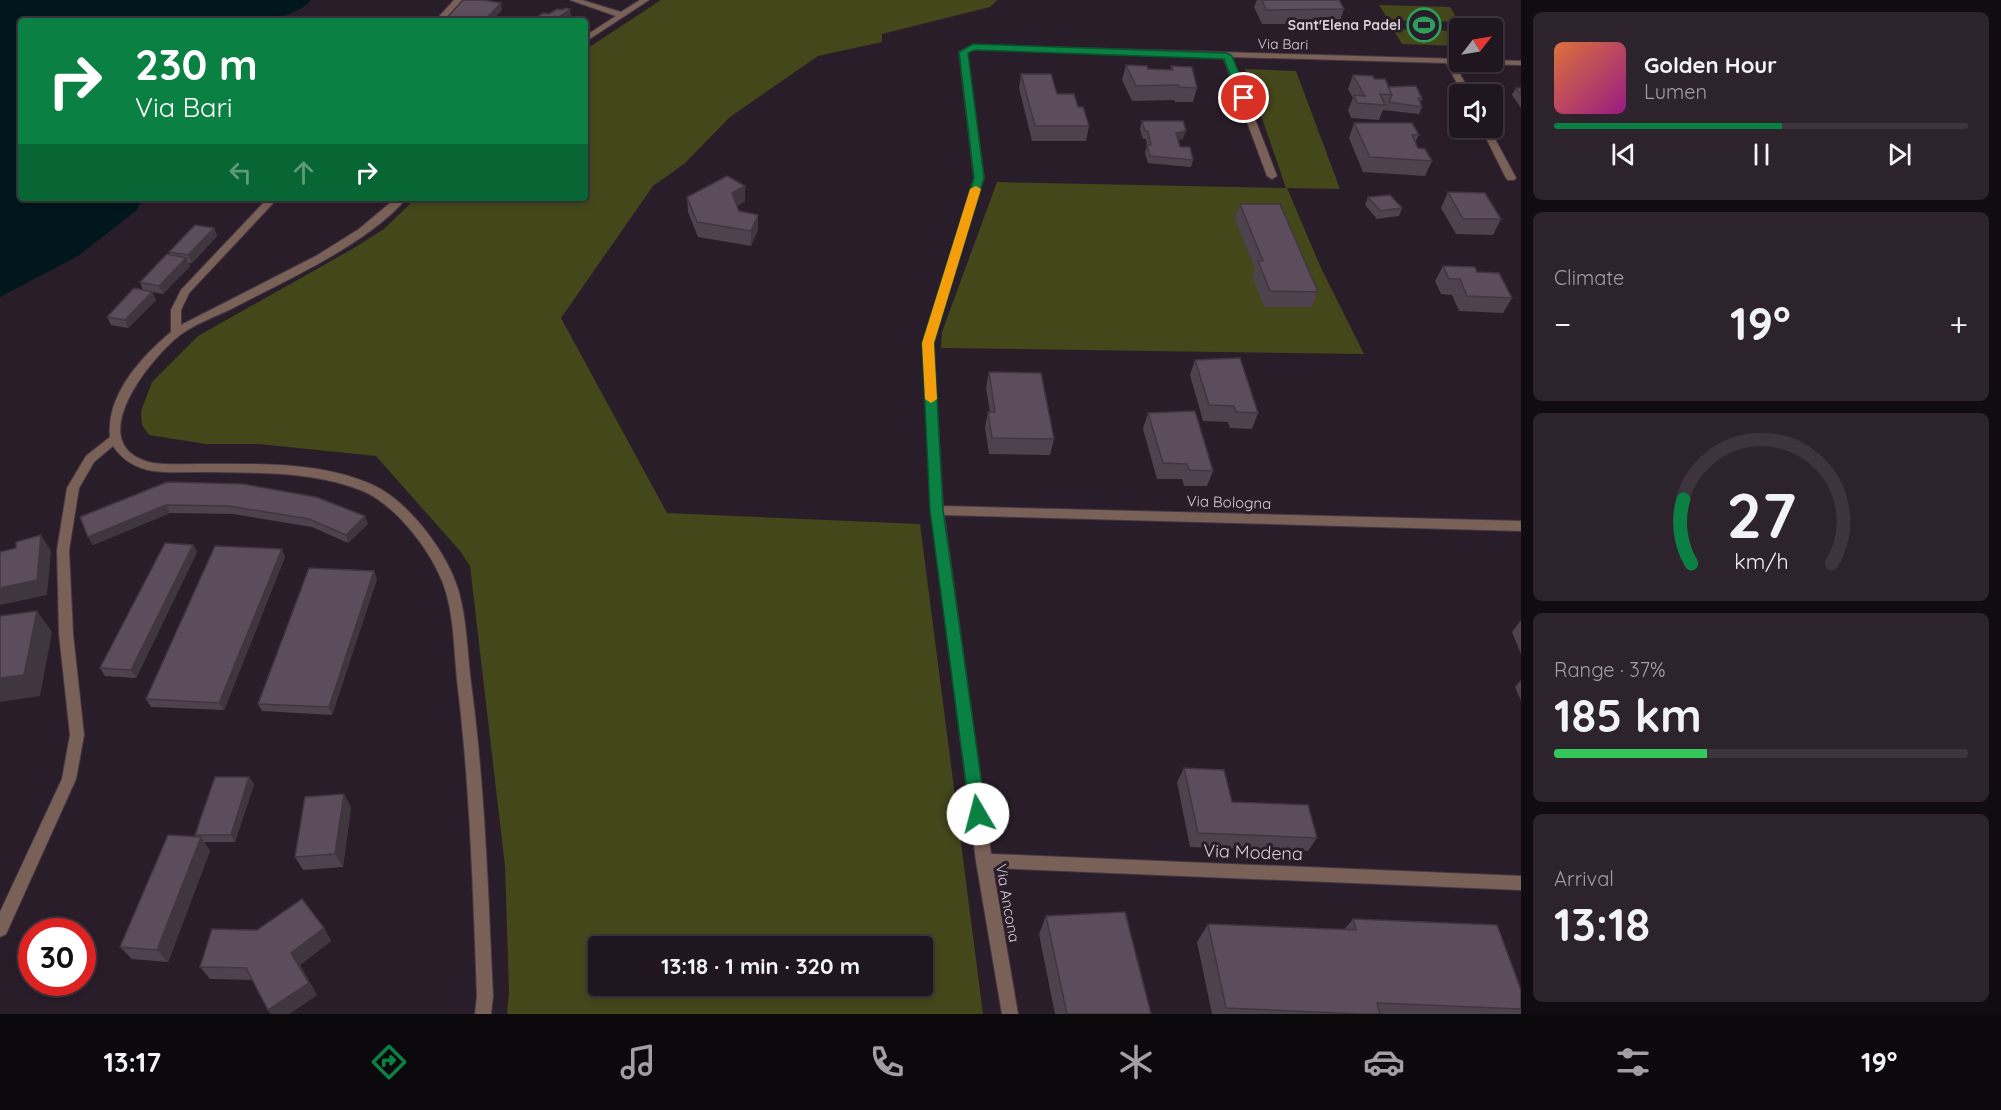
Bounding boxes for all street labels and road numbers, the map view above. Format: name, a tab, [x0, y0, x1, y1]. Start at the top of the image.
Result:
street label: Via Bari	[1258, 35, 1308, 53]
street label: Via Bologna	[1186, 491, 1272, 513]
street label: Via Modena	[1203, 839, 1303, 865]
street label: Via Ancona	[992, 862, 1024, 944]

